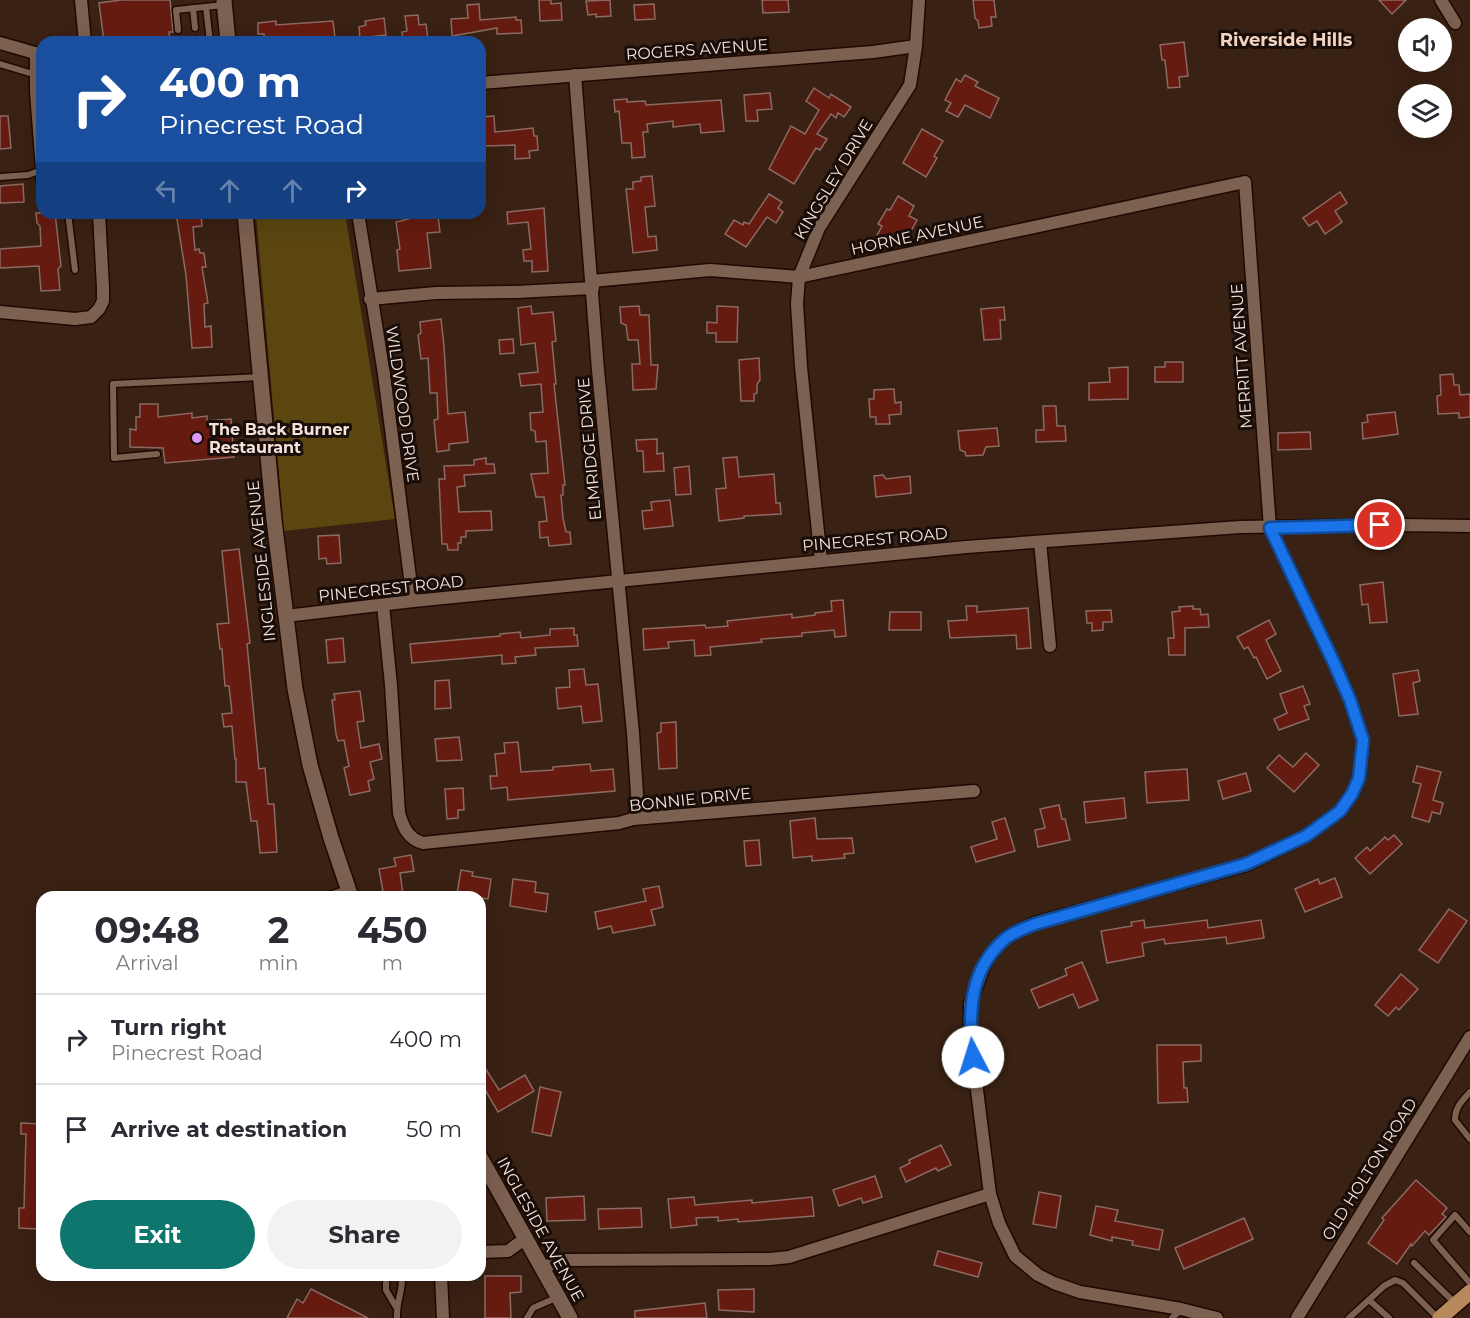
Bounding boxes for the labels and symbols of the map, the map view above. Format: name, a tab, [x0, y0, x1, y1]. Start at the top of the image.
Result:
district label: Riverside Hills	[1220, 29, 1353, 51]
street label: ROGERS AVENUE	[625, 35, 769, 64]
street label: KINGSLEY DRIVE	[790, 116, 877, 243]
street label: HORNE AVENUE	[849, 212, 985, 259]
street label: MERRITT AVENUE	[1227, 283, 1256, 429]
street label: WILDWOOD DRIVE	[382, 325, 423, 483]
street label: ELMRIDGE DRIVE	[574, 377, 605, 521]
place label: The Back Burner Restaurant	[209, 420, 349, 457]
marker: The Back Burner Restaurant	[190, 431, 204, 445]
street label: INGLESIDE AVENUE	[244, 479, 279, 643]
pin	[1354, 499, 1405, 550]
street label: PINECREST ROAD	[801, 524, 949, 555]
street label: PINECREST ROAD	[317, 571, 465, 606]
street label: BONNIE DRIVE	[628, 784, 752, 815]
position arrow	[941, 1025, 1005, 1089]
street label: OLD HOLTON ROAD	[1318, 1095, 1421, 1244]
street label: INGLESIDE AVENUE	[493, 1154, 588, 1305]

